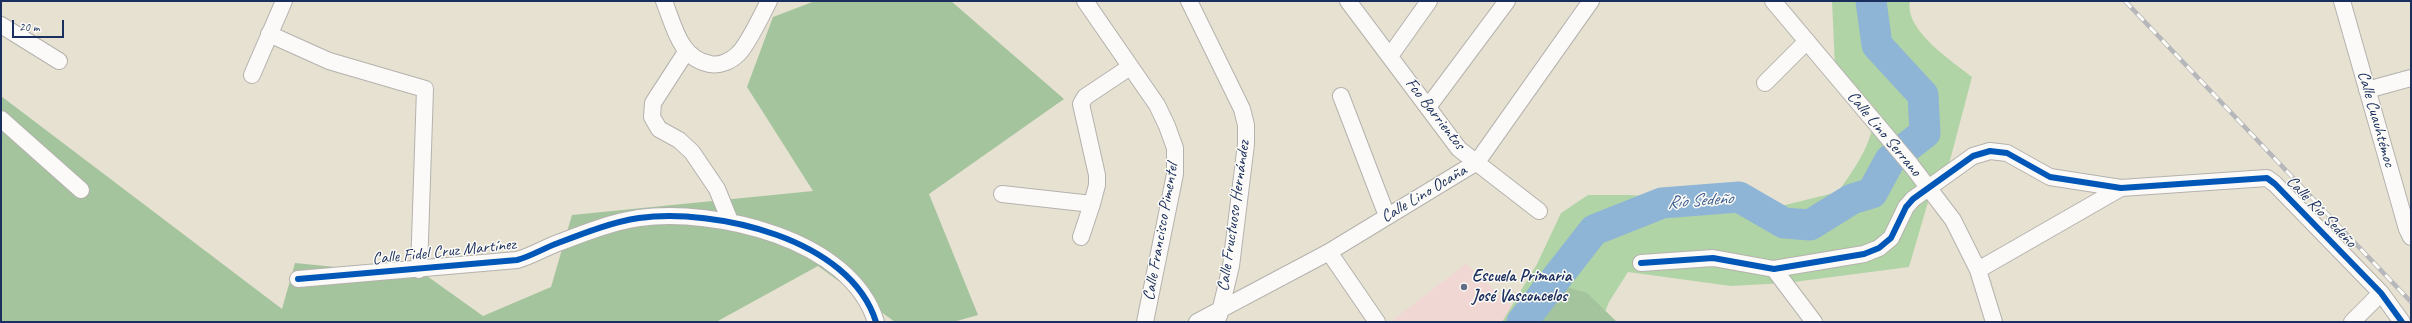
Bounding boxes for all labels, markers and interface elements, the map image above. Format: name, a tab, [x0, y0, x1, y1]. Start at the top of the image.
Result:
scale bar	[14, 12, 66, 38]
text: 20 m	[19, 19, 39, 35]
street label: Calle Cuauhtémoc	[2353, 69, 2399, 169]
street label: Fco Barrientos	[1401, 74, 1469, 154]
street label: Calle Lino Serrano	[1842, 87, 1926, 181]
street label: Calle Fructuoso Hernández	[1213, 139, 1255, 293]
street label: Calle Lino Ocaña	[1378, 160, 1470, 228]
street label: Calle Francisco Pimentel	[1139, 162, 1183, 302]
street label: Calle Río Sedeño	[2282, 172, 2360, 252]
water label: Río Sedeño	[1667, 188, 1733, 214]
street label: Calle Fidel Cruz Martínez	[371, 234, 517, 270]
place label: Escuela Primaria José Vasconcelos	[1472, 267, 1571, 307]
marker: Escuela Primaria José Vasconcelos	[1459, 282, 1469, 292]

